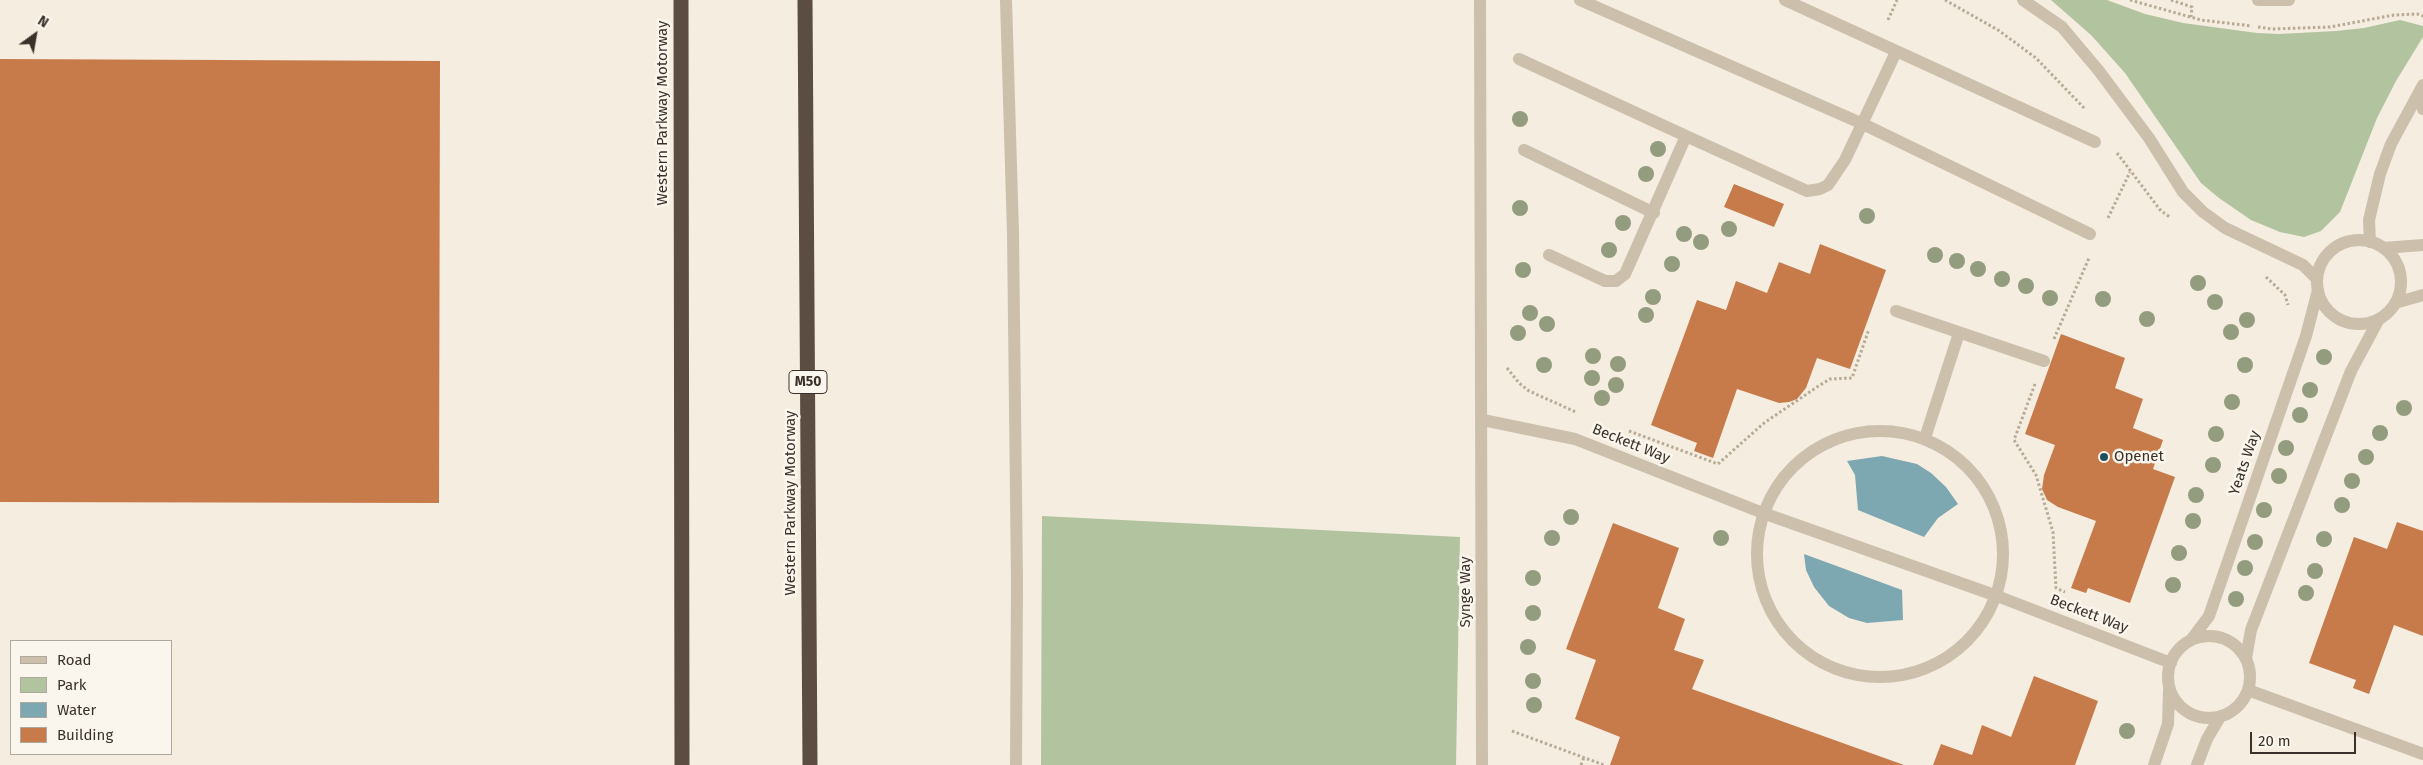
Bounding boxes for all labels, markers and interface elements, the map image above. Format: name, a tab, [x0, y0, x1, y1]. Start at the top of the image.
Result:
north arrow	[10, 10, 60, 60]
text: N	[35, 12, 52, 32]
street label: Western Parkway Motorway	[654, 21, 672, 205]
road number: M50	[789, 371, 827, 394]
street label: Western Parkway Motorway	[782, 411, 800, 595]
street label: Beckett Way	[1590, 420, 1672, 468]
street label: Yeats Way	[2226, 428, 2264, 498]
place label: Openet	[2114, 448, 2164, 466]
marker: Openet	[2098, 451, 2110, 463]
street label: Synge Way	[1457, 556, 1475, 628]
street label: Beckett Way	[2047, 591, 2131, 637]
legend	[10, 640, 172, 755]
text: Road	[57, 651, 92, 669]
text: Park	[57, 676, 87, 694]
text: Water	[57, 701, 96, 719]
scale bar	[2253, 722, 2359, 754]
text: Building	[57, 726, 113, 744]
text: 20 m	[2258, 732, 2291, 750]

